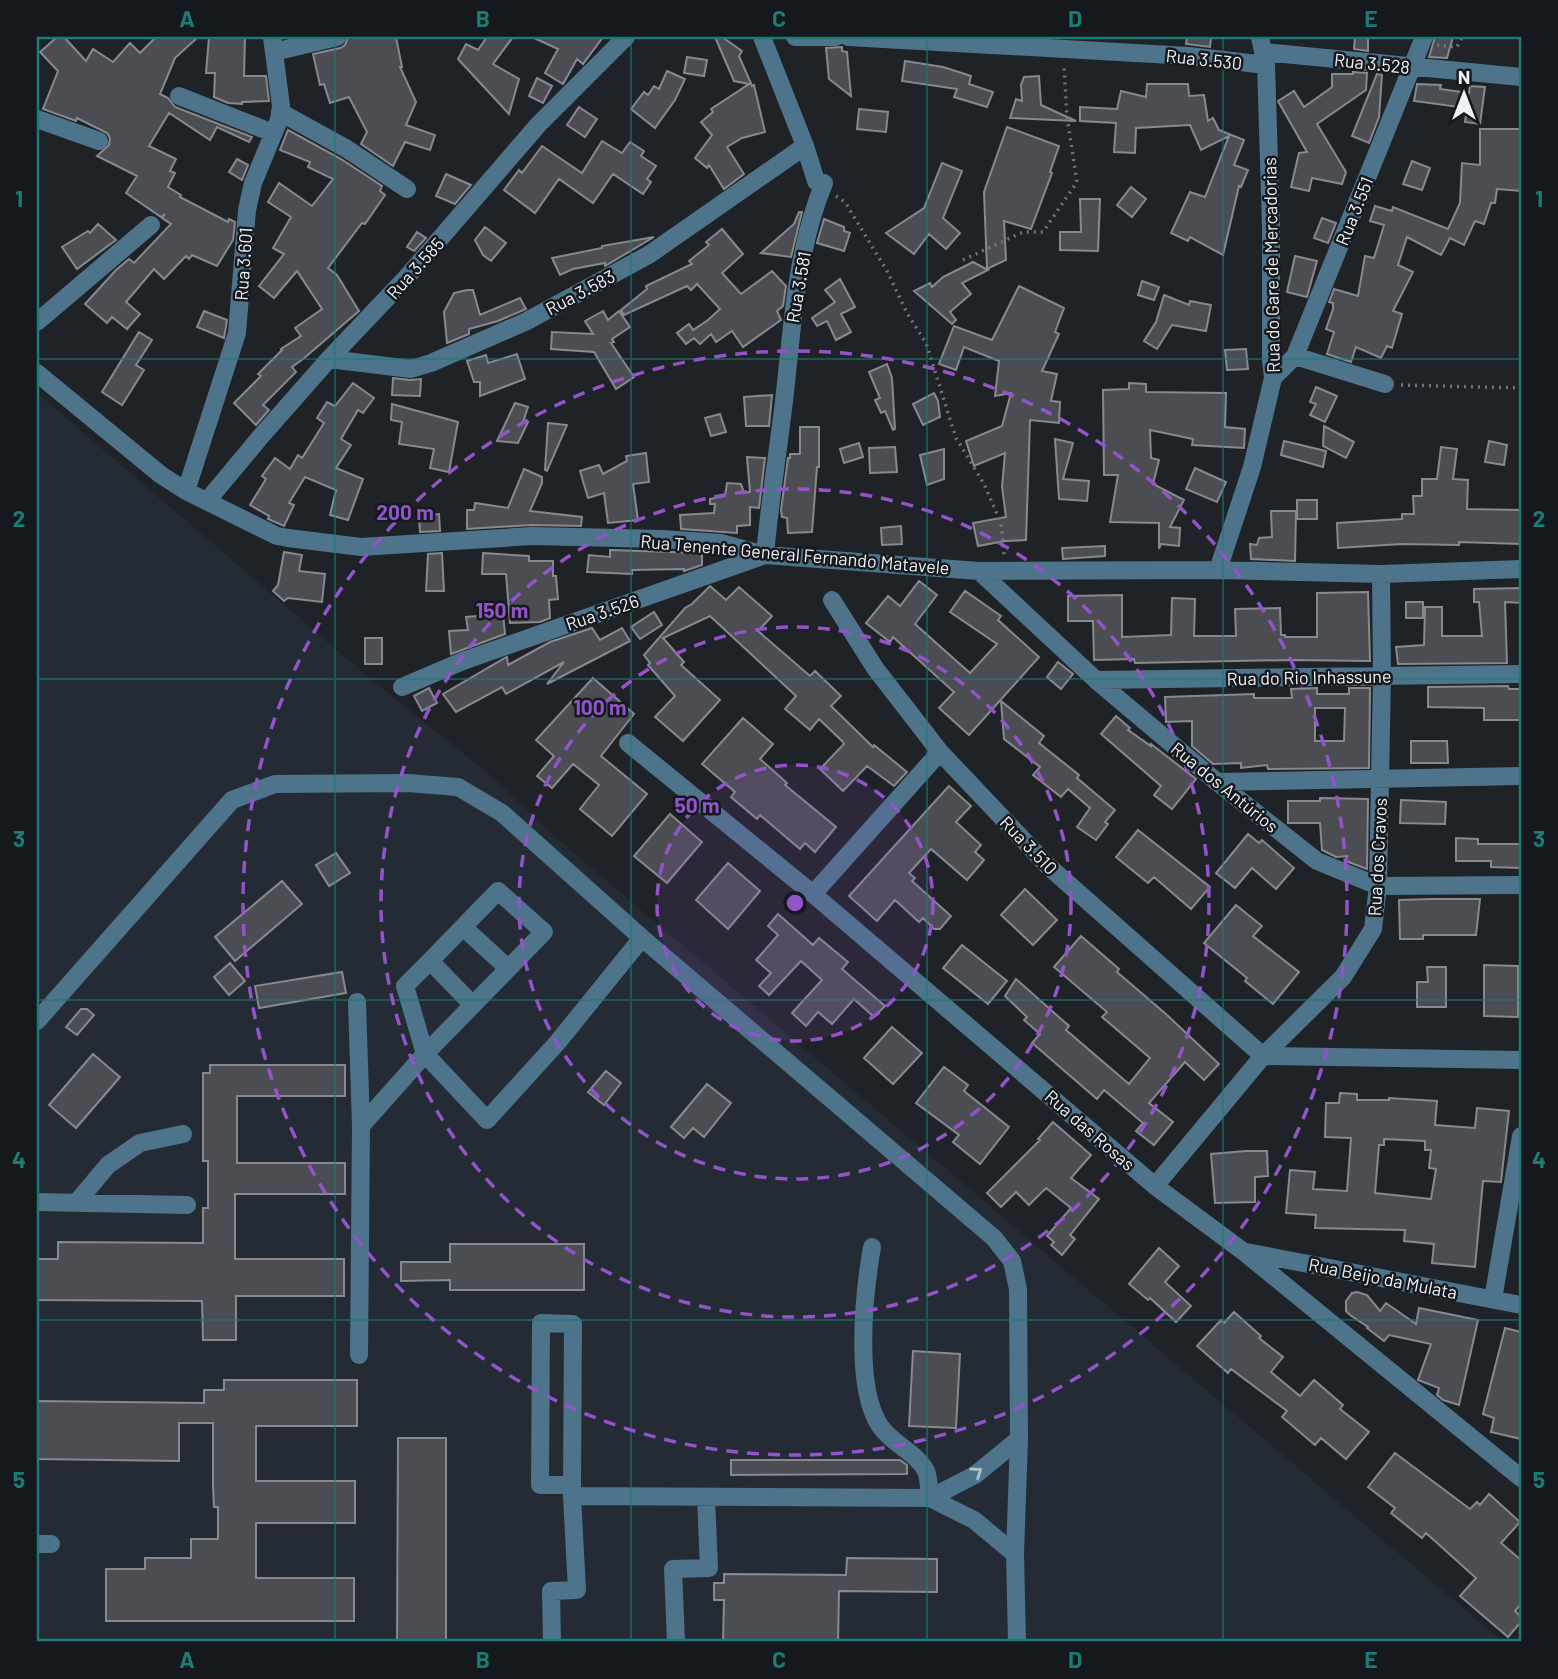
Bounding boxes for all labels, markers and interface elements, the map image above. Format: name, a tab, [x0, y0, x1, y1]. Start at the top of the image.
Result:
text: A	[179, 4, 195, 32]
text: B	[476, 4, 490, 32]
text: C	[772, 4, 786, 32]
text: D	[1068, 4, 1082, 32]
text: E	[1364, 4, 1378, 32]
street label: Rua 3.530	[1165, 44, 1243, 74]
street label: Rua 3.528	[1333, 48, 1411, 78]
north arrow	[1428, 60, 1498, 130]
text: N	[1458, 65, 1470, 88]
street label: Rua do Gare de Mercadorias	[1258, 157, 1284, 373]
street label: Rua 3.551	[1330, 173, 1378, 249]
text: 1	[15, 184, 23, 212]
text: 1	[1535, 184, 1543, 212]
street label: Rua 3.601	[229, 227, 257, 301]
street label: Rua 3.585	[382, 233, 448, 303]
street label: Rua 3.581	[781, 250, 815, 324]
street label: Rua 3.583	[541, 265, 619, 319]
text: 200 m	[376, 499, 434, 524]
text: 2	[13, 504, 25, 532]
text: 2	[1533, 504, 1545, 532]
street label: Rua Tenente General Fernando Matavele	[640, 530, 950, 578]
street label: Rua 3.526	[563, 589, 641, 635]
text: 150 m	[476, 597, 528, 622]
street label: Rua do Rio Inhassune	[1226, 665, 1392, 689]
text: 100 m	[573, 694, 627, 719]
street label: Rua dos Antúrios	[1167, 737, 1283, 837]
text: 50 m	[674, 792, 720, 817]
street label: Rua dos Cravos	[1363, 797, 1391, 917]
street label: Rua 3.510	[996, 811, 1062, 879]
text: 3	[13, 824, 25, 852]
text: 3	[1533, 824, 1545, 852]
centre of rings	[783, 891, 807, 915]
street label: Rua das Rosas	[1041, 1085, 1139, 1175]
text: 4	[12, 1145, 26, 1173]
text: 4	[1532, 1145, 1546, 1173]
street label: Rua Beijo da Mulata	[1307, 1253, 1459, 1303]
text: 5	[13, 1465, 25, 1493]
text: 5	[1533, 1465, 1545, 1493]
one-way arrow	[969, 1468, 982, 1480]
text: A	[179, 1645, 195, 1673]
text: B	[476, 1645, 490, 1673]
text: C	[772, 1645, 786, 1673]
text: D	[1068, 1645, 1082, 1673]
text: E	[1364, 1645, 1378, 1673]

